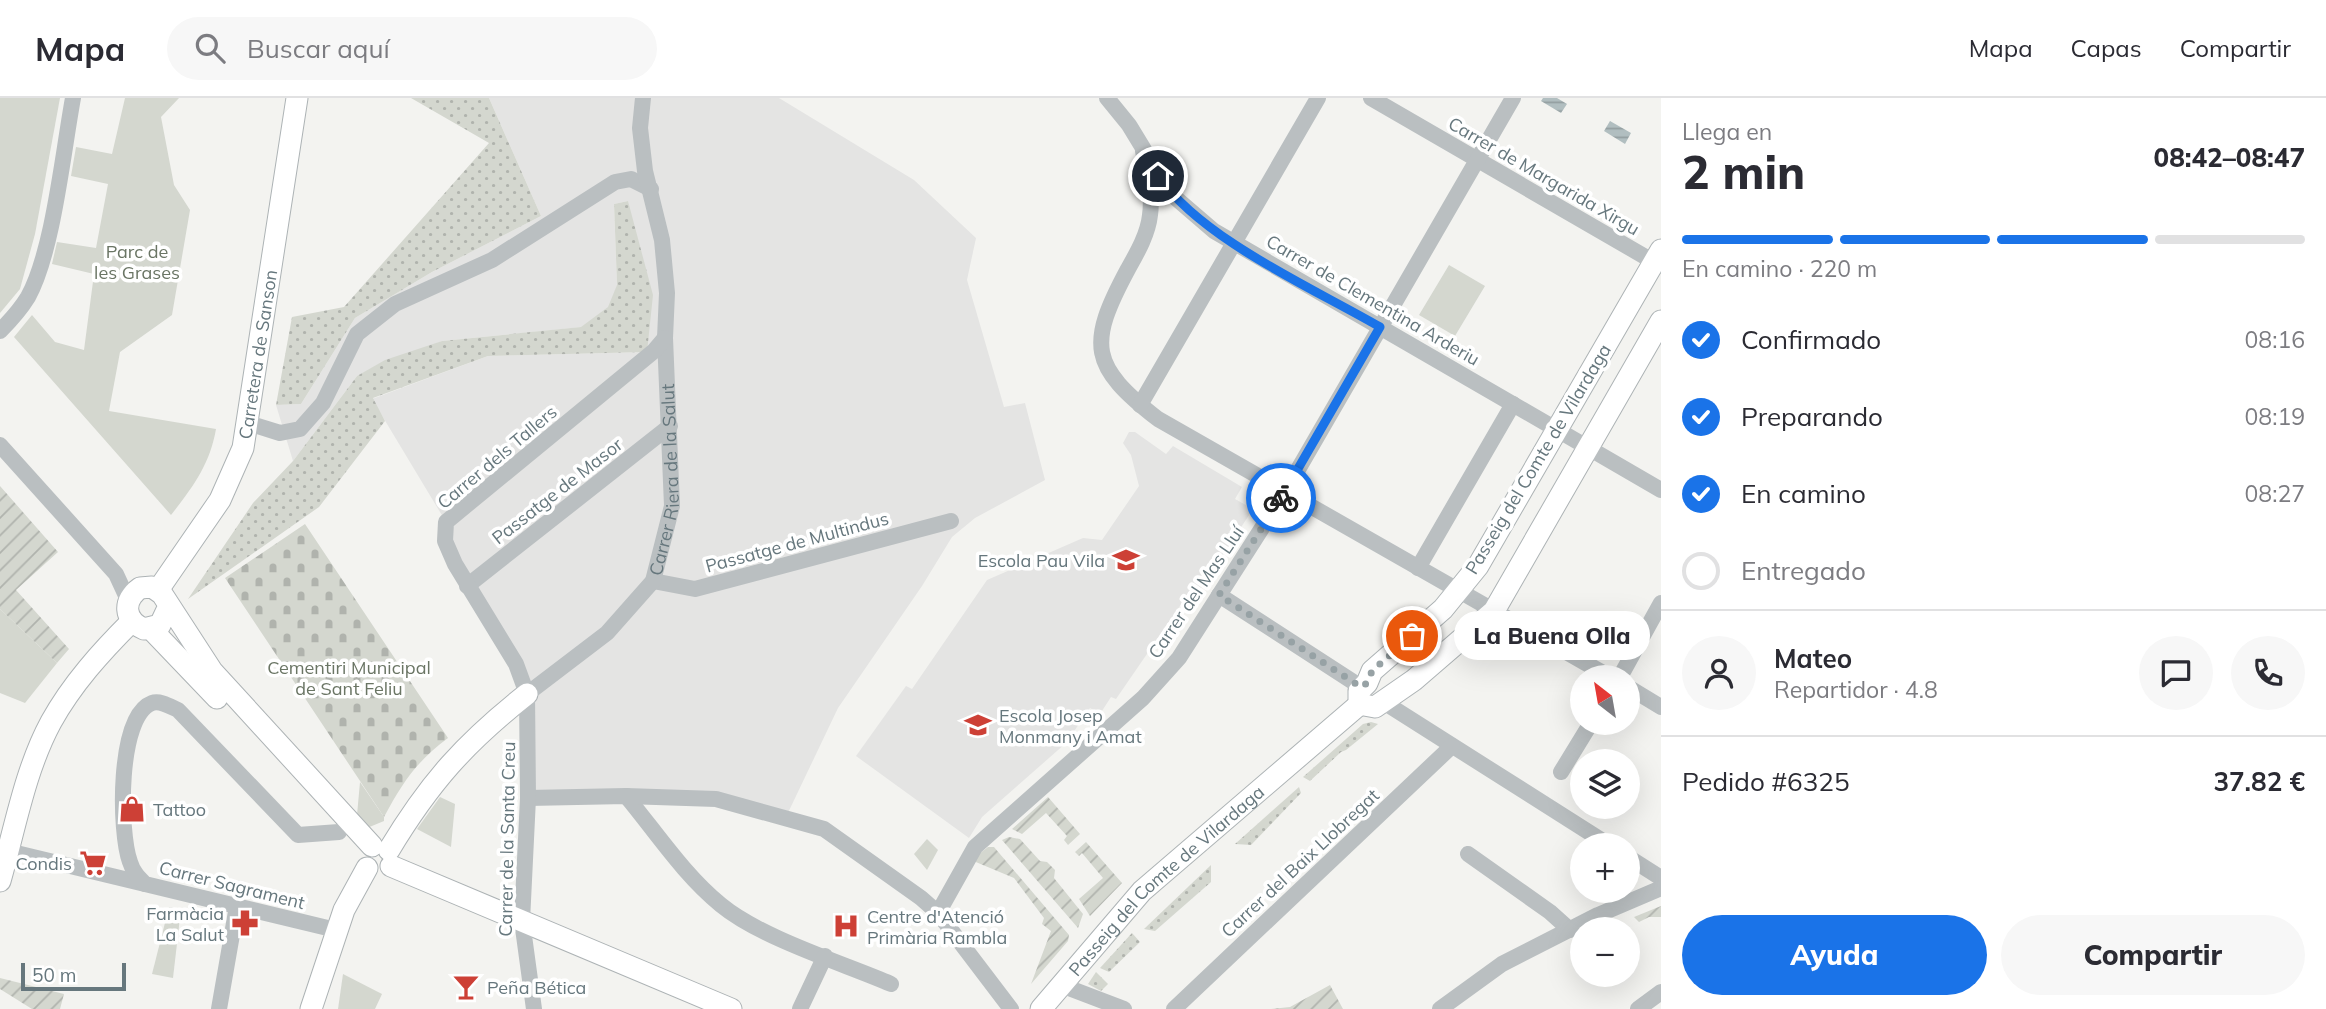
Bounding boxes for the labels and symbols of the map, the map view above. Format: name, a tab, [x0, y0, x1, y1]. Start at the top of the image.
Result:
street label: Carrer de Margarida Xirgu	[1444, 112, 1644, 240]
pin	[1128, 146, 1188, 206]
street label: Carrer de Clementina Arderiu	[1262, 229, 1484, 371]
park label: Parc de les Grases	[94, 240, 180, 284]
street label: Carretera de Sanson	[233, 268, 282, 441]
street label: Passeig del Comte de Vilardaga	[1460, 340, 1616, 578]
street label: Carrer Riera de la Salut	[643, 383, 684, 578]
street label: Carrer dels Tallers	[432, 400, 562, 514]
street label: Passatge de Masor	[487, 433, 627, 549]
courier	[1246, 463, 1316, 533]
street label: Passatge de Multindus	[703, 506, 891, 578]
street label: Carrer del Mas Lluí	[1143, 520, 1250, 663]
school or university icon: Escola Pau Vila	[1111, 545, 1141, 575]
place label: Escola Pau Vila	[978, 549, 1105, 572]
pin	[1382, 606, 1442, 666]
callout: La Buena Olla	[1454, 612, 1650, 660]
park label: Cementiri Municipal de Sant Feliu	[267, 656, 431, 700]
north arrow	[1570, 665, 1640, 735]
place label: Escola Josep Monmany i Amat	[999, 704, 1142, 748]
school or university icon: Escola Josep Monmany i Amat	[963, 710, 993, 740]
street label: Carrer de la Santa Creu	[494, 741, 520, 937]
street label: Passeig del Comte de Vilardaga	[1063, 780, 1269, 980]
street label: Carrer del Baix Llobregat	[1216, 784, 1384, 942]
shop icon: Tattoo	[117, 794, 147, 824]
place label: Tattoo	[153, 798, 206, 821]
supermarket icon: Condis	[78, 848, 108, 878]
place label: Condis	[15, 852, 72, 875]
street label: Carrer Sagrament	[157, 856, 307, 914]
place label: Farmàcia La Salut	[146, 902, 224, 946]
place label: Centre d'Atenció Primària Rambla	[867, 905, 1007, 949]
pharmacy icon: Farmàcia La Salut	[230, 908, 260, 938]
hospital icon: Centre d'Atenció Primària Rambla	[831, 911, 861, 941]
scale bar	[21, 960, 126, 992]
bar icon: Peña Bética	[451, 972, 481, 1002]
place label: Peña Bética	[487, 976, 586, 999]

